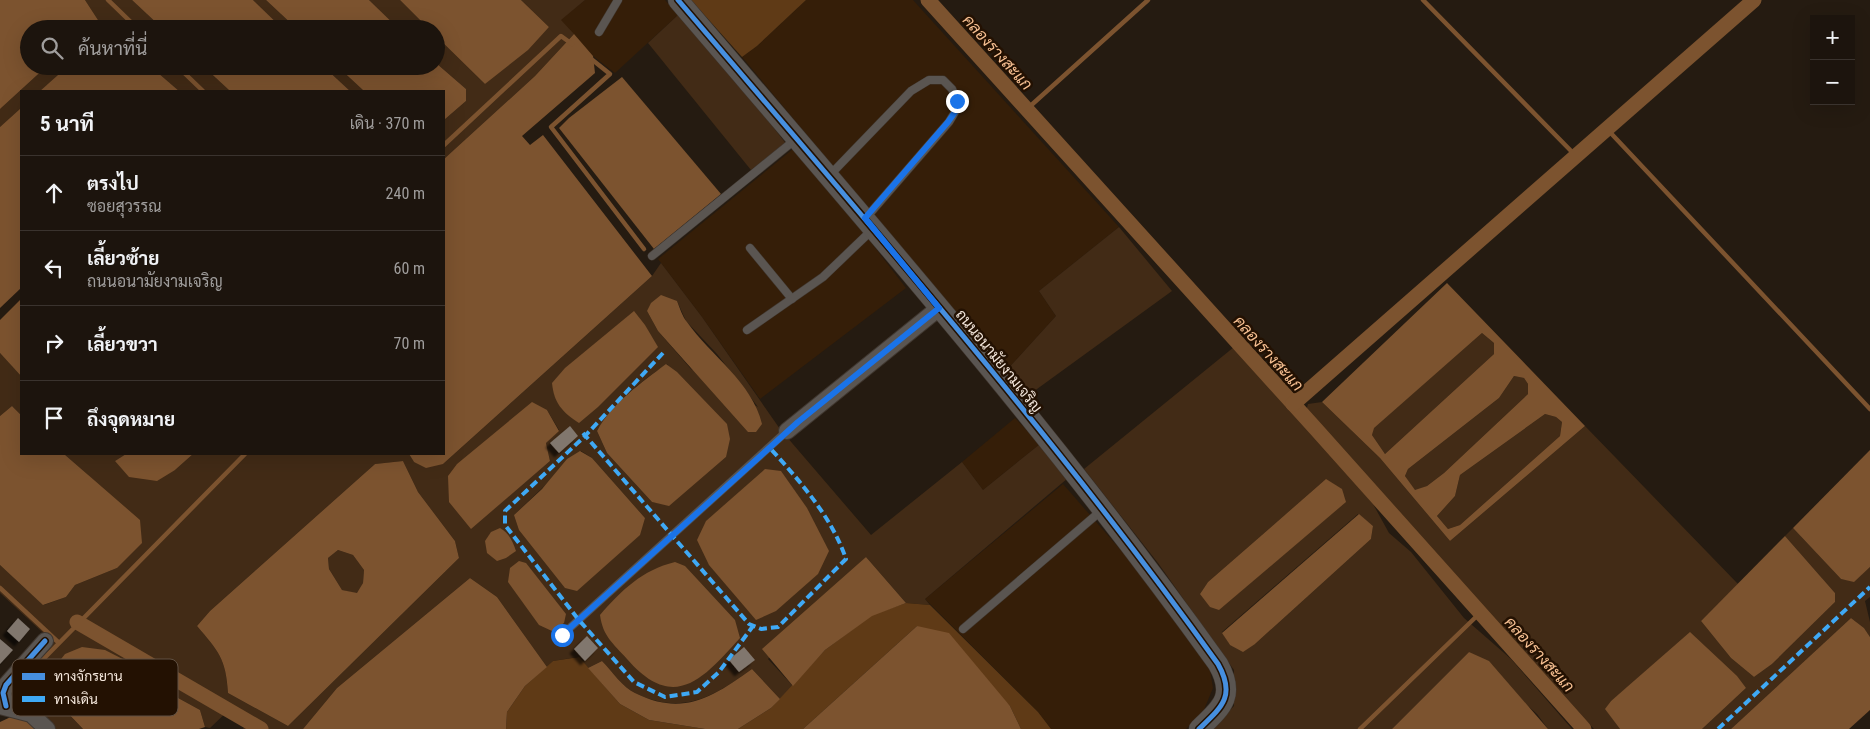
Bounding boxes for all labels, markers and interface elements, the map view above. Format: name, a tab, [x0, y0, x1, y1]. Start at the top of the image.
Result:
water label: คลองรางสะแก	[959, 11, 1036, 94]
map controls	[1810, 15, 1855, 105]
button: +	[1810, 15, 1855, 60]
search box	[20, 20, 445, 75]
icon: search	[38, 34, 66, 62]
text: ค้นหาที่นี่	[78, 37, 147, 60]
button: −	[1810, 60, 1855, 105]
route end	[946, 90, 969, 113]
text: 5 นาที	[40, 112, 94, 136]
text: เดิน · 370 m	[350, 114, 425, 133]
text: ตรงไป	[87, 172, 139, 195]
icon: ahead	[40, 179, 68, 207]
text: 240 m	[386, 184, 425, 203]
text: ซอยสุวรรณ	[87, 197, 162, 216]
text: เลี้ยวซ้าย	[87, 247, 159, 270]
icon: left	[40, 254, 68, 282]
text: 60 m	[393, 259, 425, 278]
text: ถนนอนามัยงามเจริญ	[87, 272, 223, 291]
street label: ถนนอนามัยงามเจริญ	[952, 306, 1046, 416]
water label: คลองรางสะแก	[1230, 312, 1307, 395]
icon: right	[40, 329, 68, 357]
text: เลี้ยวขวา	[87, 333, 158, 356]
text: 70 m	[393, 334, 425, 353]
icon: arrive	[40, 404, 68, 432]
text: ถึงจุดหมาย	[87, 408, 175, 431]
water label: คลองรางสะแก	[1501, 613, 1578, 696]
route start	[551, 624, 574, 647]
legend	[12, 659, 178, 716]
text: ทางจักรยาน	[54, 668, 123, 684]
text: ทางเดิน	[54, 691, 98, 707]

